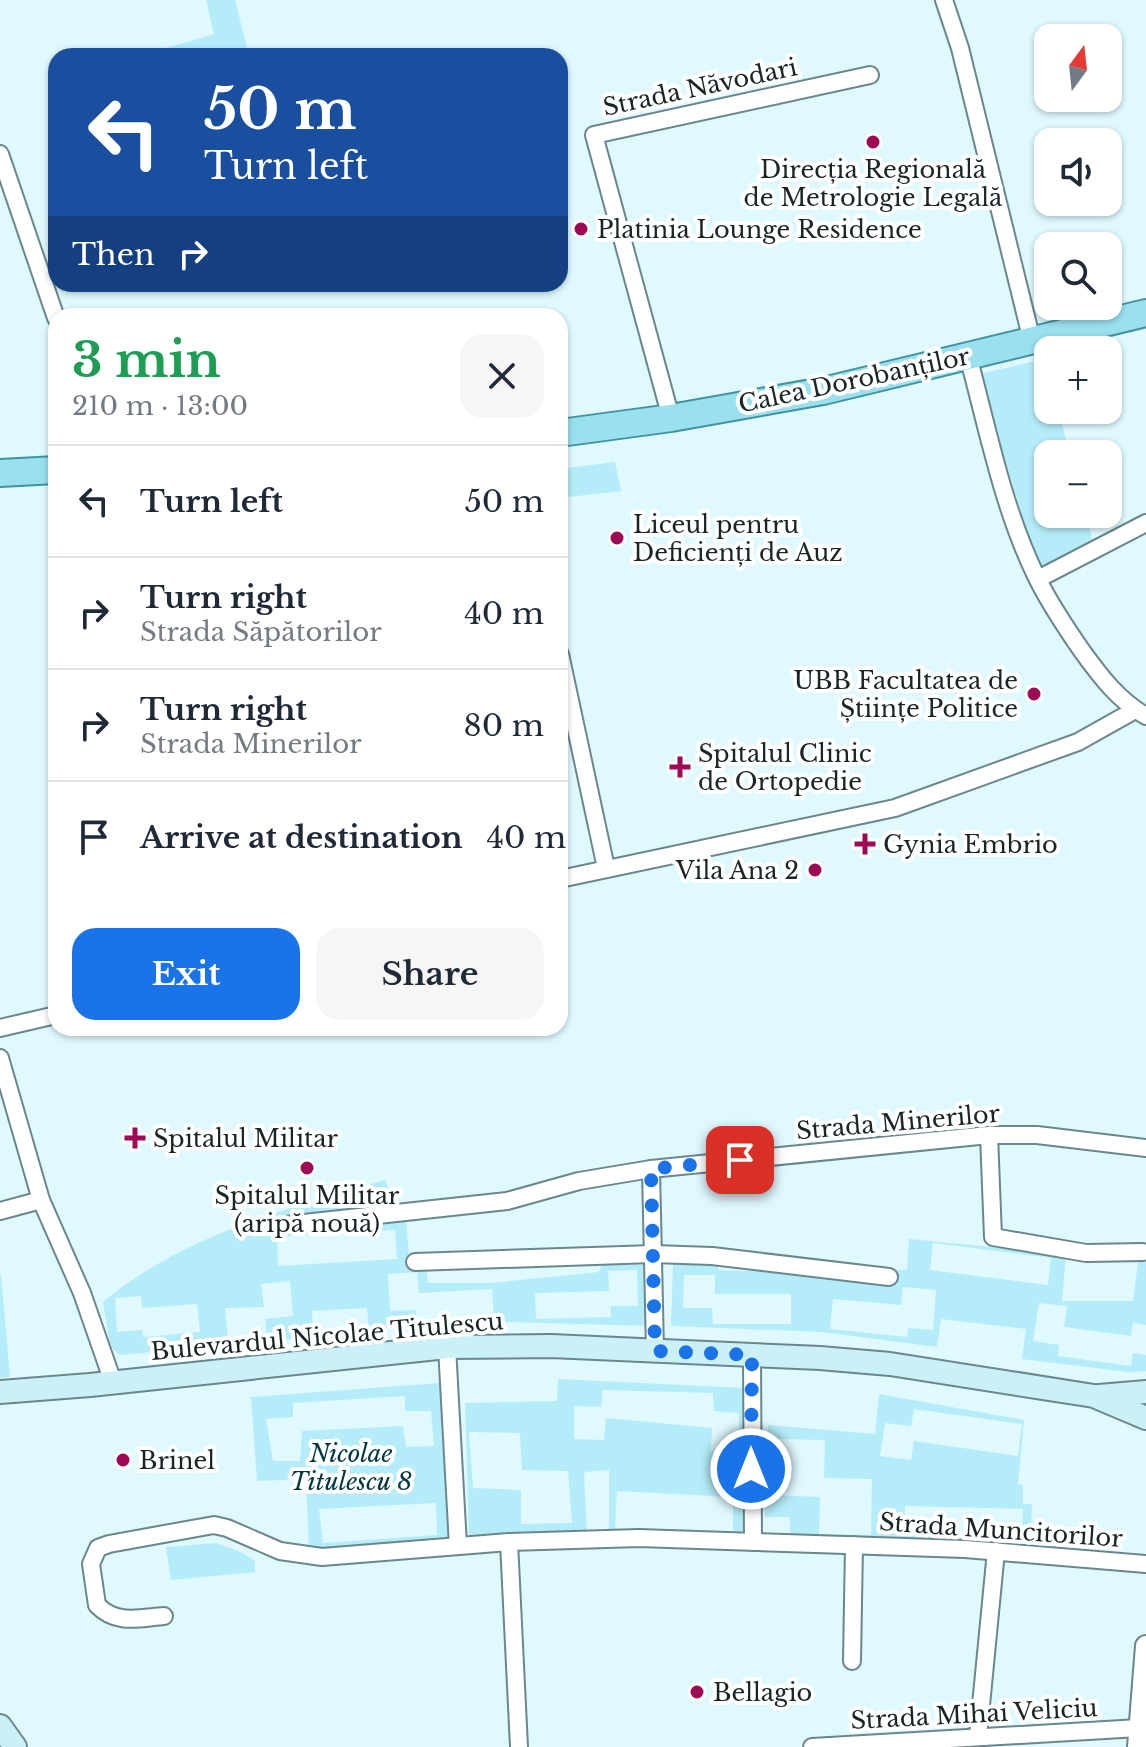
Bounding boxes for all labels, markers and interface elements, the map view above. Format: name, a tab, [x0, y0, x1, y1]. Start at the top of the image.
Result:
north arrow	[1034, 24, 1122, 112]
map controls	[1034, 24, 1122, 528]
street label: Strada Năvodari	[600, 52, 800, 122]
text: 50 m	[204, 75, 356, 144]
icon: left	[72, 80, 176, 184]
button: sound	[1034, 128, 1122, 216]
marker: Direcția Regională de Metrologie Legală	[864, 133, 882, 151]
text: Turn left	[204, 144, 368, 189]
place label: Direcția Regională de Metrologie Legală	[744, 155, 1003, 212]
place label: Platinia Lounge Residence	[597, 215, 922, 244]
marker: Platinia Lounge Residence	[572, 220, 590, 238]
icon: right	[171, 232, 215, 276]
button: search	[1034, 232, 1122, 320]
text: Then	[72, 236, 155, 273]
text: 3 min	[72, 330, 221, 390]
button: close	[460, 334, 544, 418]
button: +	[1034, 336, 1122, 424]
street label: Calea Dorobanților	[736, 341, 973, 419]
text: 210 m · 13:00	[72, 390, 248, 422]
button: −	[1034, 440, 1122, 528]
icon: left	[72, 479, 116, 523]
text: Turn left	[140, 483, 283, 520]
text: 50 m	[465, 483, 544, 520]
place label: Liceul pentru Deficienți de Auz	[633, 510, 843, 567]
marker: Liceul pentru Deficienți de Auz	[608, 529, 626, 547]
text: Turn right	[140, 579, 307, 616]
icon: right	[72, 591, 116, 635]
text: 40 m	[464, 595, 544, 632]
text: Strada Săpătorilor	[140, 616, 382, 648]
place label: UBB Facultatea de Științe Politice	[793, 666, 1018, 723]
marker: UBB Facultatea de Științe Politice	[1025, 685, 1043, 703]
text: Turn right	[140, 691, 307, 728]
icon: right	[72, 703, 116, 747]
text: 80 m	[464, 707, 544, 744]
text: Strada Minerilor	[140, 728, 362, 760]
place label: Spitalul Clinic de Ortopedie	[698, 739, 872, 796]
marker: Spitalul Clinic de Ortopedie	[669, 756, 691, 778]
icon: arrive	[72, 815, 116, 859]
text: Arrive at destination	[140, 819, 463, 856]
text: 40 m	[487, 819, 566, 856]
place label: Gynia Embrio	[883, 830, 1058, 859]
marker: Gynia Embrio	[854, 833, 876, 855]
place label: Vila Ana 2	[675, 856, 799, 885]
marker: Vila Ana 2	[806, 861, 824, 879]
button: Exit	[72, 928, 300, 1020]
button: Share	[316, 928, 544, 1020]
street label: Strada Minerilor	[795, 1099, 1002, 1145]
place label: Spitalul Militar	[153, 1124, 338, 1153]
pin	[706, 1126, 774, 1194]
marker: Spitalul Militar	[124, 1127, 146, 1149]
icon: arrive	[718, 1138, 762, 1182]
marker: Spitalul Militar (aripă nouă)	[298, 1159, 316, 1177]
place label: Spitalul Militar (aripă nouă)	[215, 1181, 400, 1238]
street label: Bulevardul Nicolae Titulescu	[149, 1306, 505, 1366]
position arrow	[709, 1427, 793, 1511]
park label: Nicolae Titulescu 8	[290, 1439, 412, 1496]
place label: Brinel	[139, 1446, 215, 1475]
marker: Brinel	[114, 1451, 132, 1469]
street label: Strada Muncitorilor	[878, 1507, 1124, 1553]
place label: Bellagio	[713, 1678, 812, 1707]
marker: Bellagio	[688, 1683, 706, 1701]
street label: Strada Mihai Veliciu	[850, 1693, 1098, 1735]

